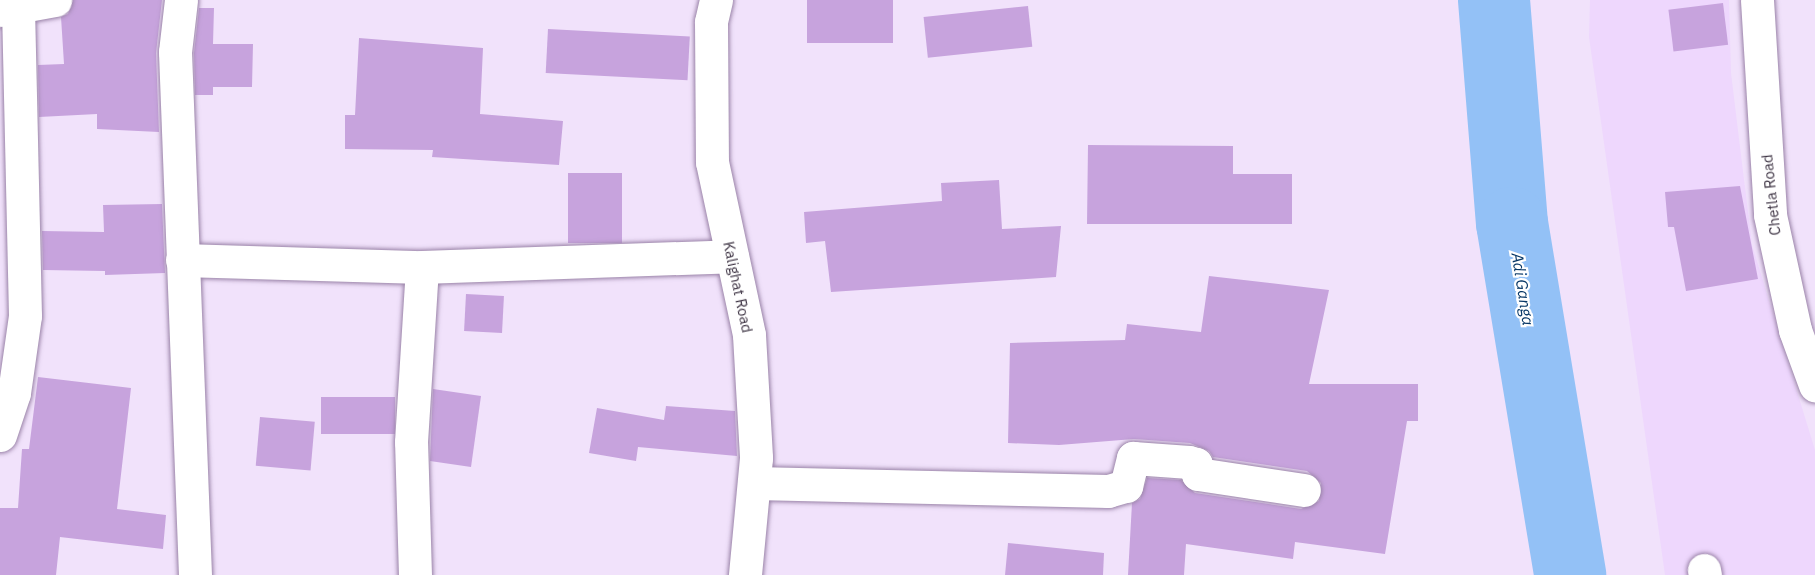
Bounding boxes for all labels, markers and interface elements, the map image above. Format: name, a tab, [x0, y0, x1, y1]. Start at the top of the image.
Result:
street label: Chetla Road	[1758, 154, 1784, 236]
street label: Kalighat Road	[720, 240, 756, 334]
water label: Adi Ganga	[1508, 251, 1538, 327]

